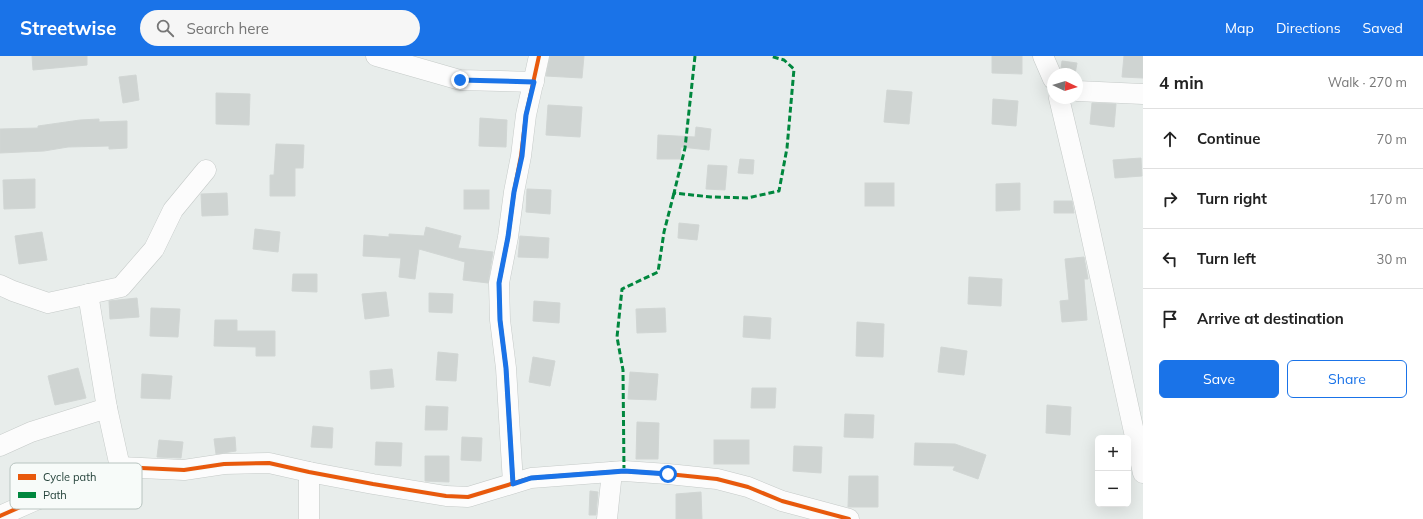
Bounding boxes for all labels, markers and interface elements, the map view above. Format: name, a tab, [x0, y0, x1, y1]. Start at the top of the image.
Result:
search box	[140, 10, 420, 46]
text: Streetwise	[20, 16, 116, 40]
icon: search	[154, 17, 176, 39]
text: Search here	[186, 19, 269, 38]
text: Map	[1225, 19, 1254, 37]
text: Directions	[1276, 19, 1341, 37]
text: Saved	[1363, 19, 1403, 37]
north arrow	[1047, 68, 1083, 104]
route end	[451, 71, 469, 89]
text: 4 min	[1159, 72, 1204, 93]
text: Walk · 270 m	[1328, 74, 1407, 90]
icon: ahead	[1159, 128, 1181, 150]
text: Continue	[1197, 129, 1260, 148]
text: 70 m	[1377, 131, 1407, 147]
icon: right	[1159, 188, 1181, 210]
text: Turn right	[1197, 189, 1267, 208]
text: 170 m	[1369, 191, 1407, 207]
icon: left	[1159, 248, 1181, 270]
text: Turn left	[1197, 249, 1256, 268]
text: 30 m	[1377, 251, 1407, 267]
icon: arrive	[1159, 308, 1181, 330]
text: Arrive at destination	[1197, 309, 1344, 328]
button: Save	[1159, 360, 1279, 398]
button: Share	[1287, 360, 1407, 398]
map controls	[1095, 435, 1131, 507]
button: +	[1095, 435, 1131, 471]
legend	[10, 463, 142, 509]
route start	[659, 465, 677, 483]
text: Cycle path	[43, 470, 96, 484]
button: −	[1095, 471, 1131, 507]
text: Path	[43, 488, 67, 502]

